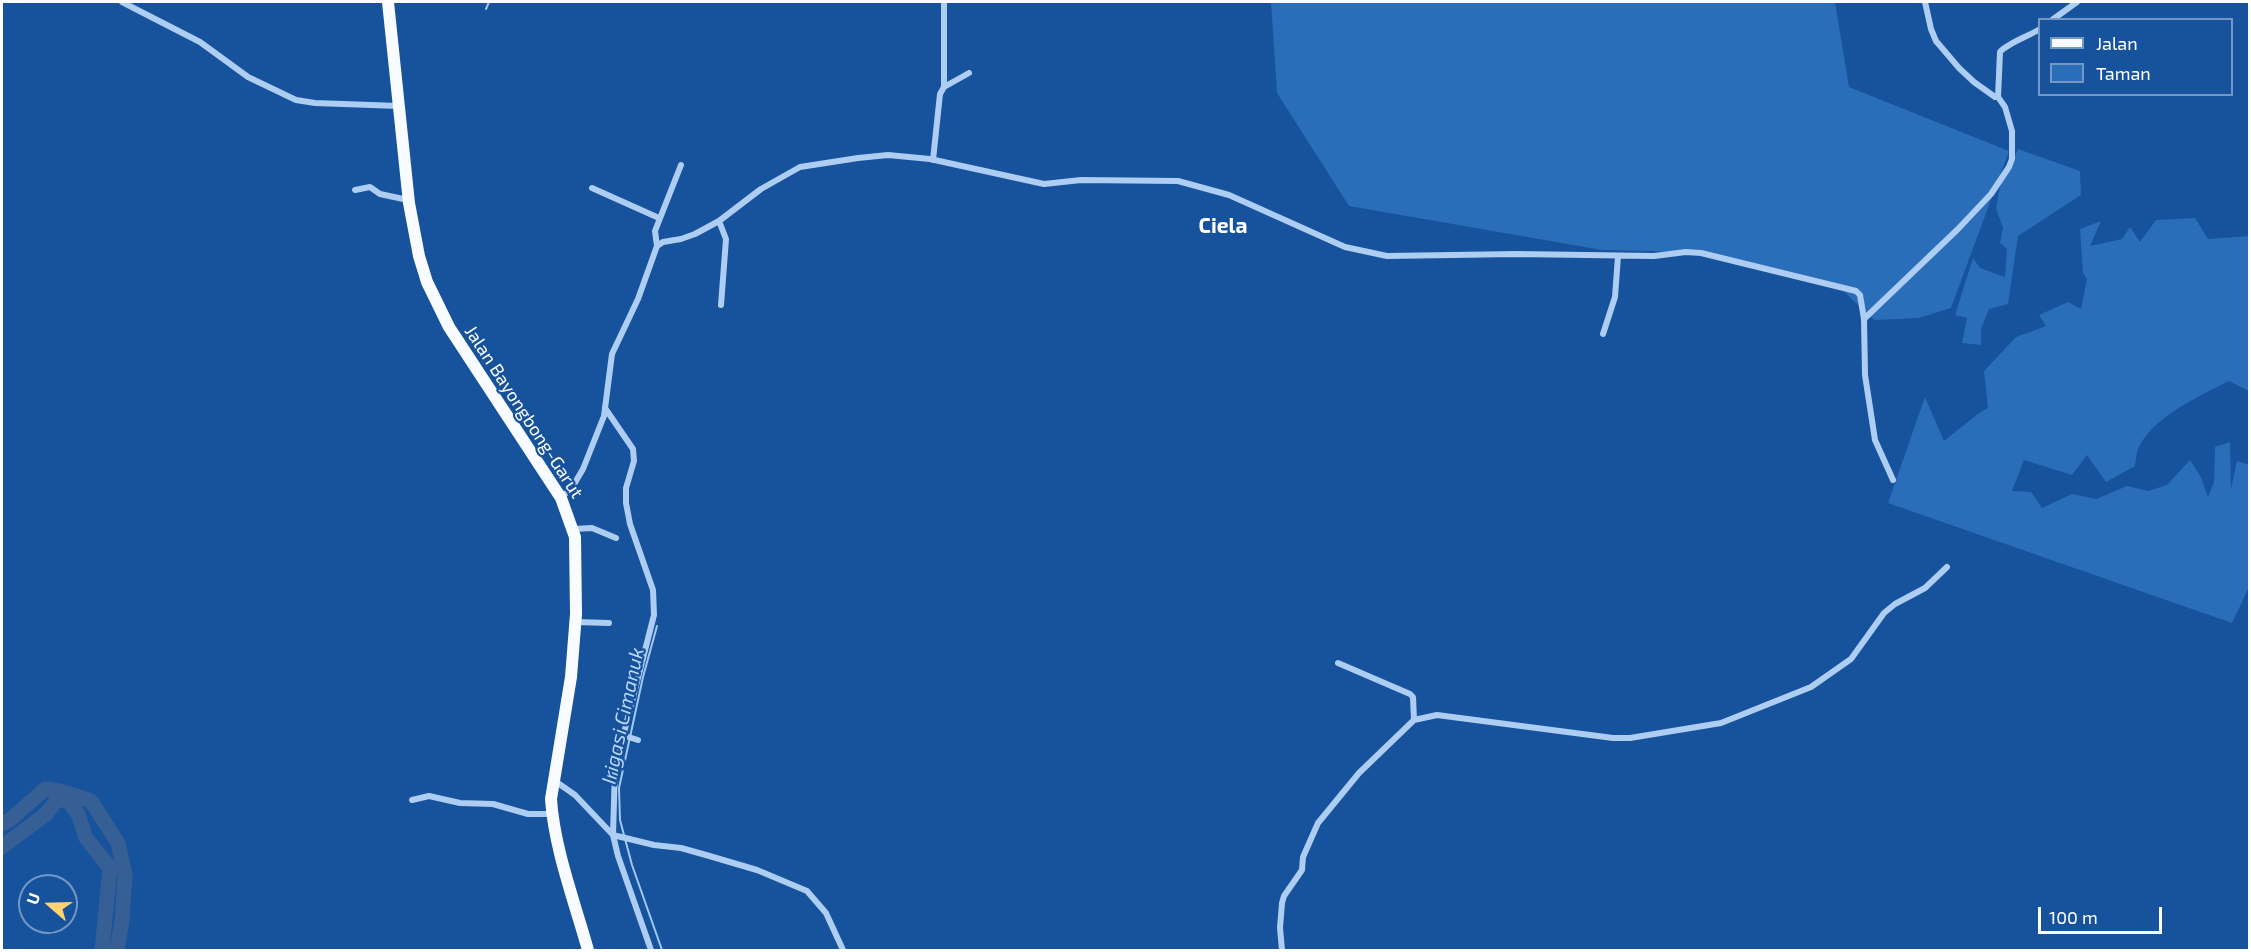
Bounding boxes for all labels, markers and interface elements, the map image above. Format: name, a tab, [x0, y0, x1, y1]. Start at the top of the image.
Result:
legend	[2038, 18, 2233, 96]
text: Jalan	[2096, 32, 2138, 54]
text: Taman	[2096, 62, 2151, 84]
district label: Ciela	[1199, 213, 1247, 239]
street label: Jalan Bayongbong-Garut	[460, 322, 588, 502]
water label: Irigasi Cimanuk	[597, 646, 649, 786]
north arrow	[18, 874, 78, 934]
text: U	[22, 890, 43, 907]
scale bar	[2041, 895, 2166, 933]
text: 100 m	[2049, 906, 2098, 928]

